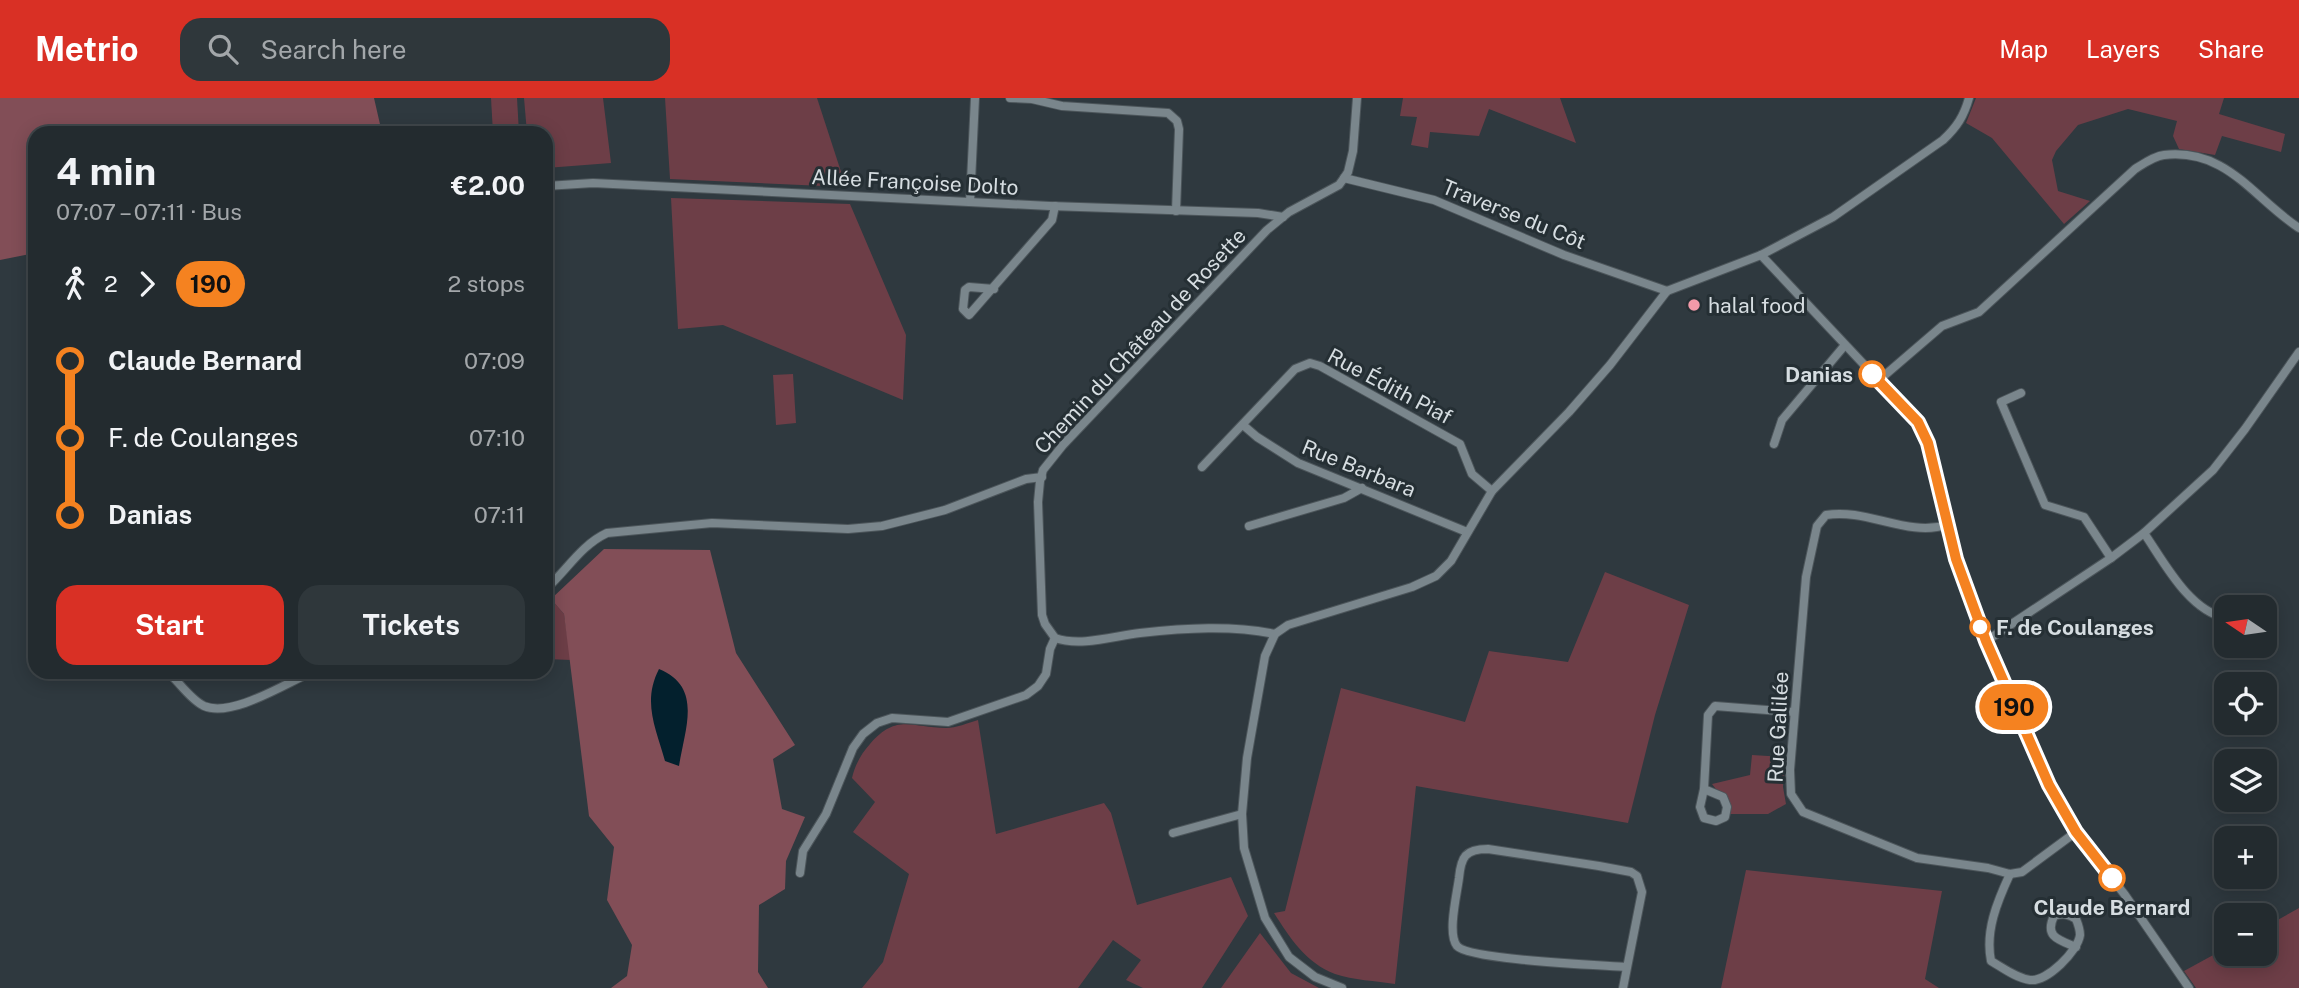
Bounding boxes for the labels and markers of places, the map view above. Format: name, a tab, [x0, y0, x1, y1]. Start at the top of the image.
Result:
place label: halal food	[1708, 293, 1805, 318]
marker: halal food	[1686, 297, 1702, 313]
marker: Danias	[1859, 361, 1885, 387]
place label: Danias	[1785, 362, 1853, 387]
place label: F. de Coulanges	[1996, 615, 2154, 640]
marker: F. de Coulanges	[1970, 617, 1990, 637]
marker: Claude Bernard	[2099, 865, 2125, 891]
place label: Claude Bernard	[2034, 895, 2190, 920]

